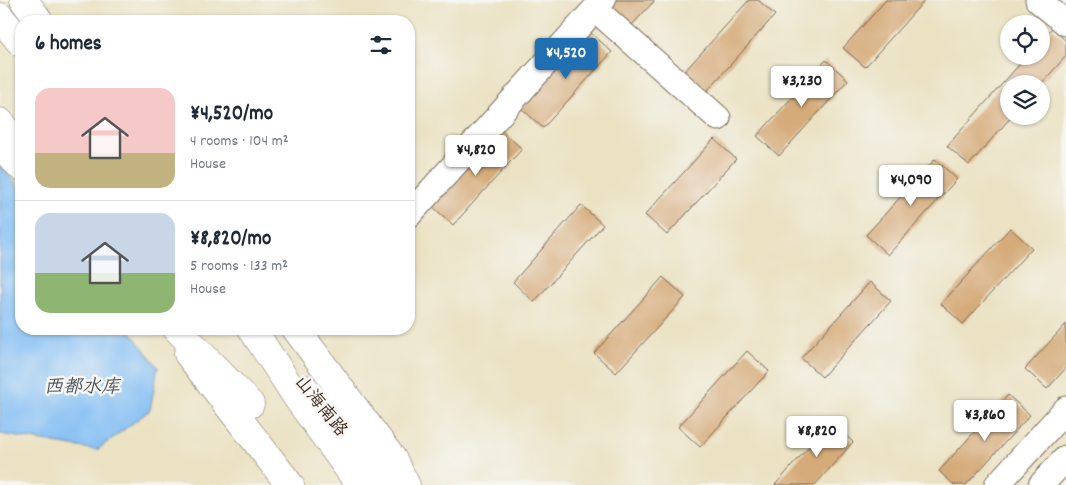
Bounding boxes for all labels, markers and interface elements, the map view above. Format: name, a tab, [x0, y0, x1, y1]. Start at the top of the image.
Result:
map controls	[1000, 15, 1050, 125]
button: locate	[1000, 15, 1050, 65]
text: 6 homes	[35, 30, 102, 60]
icon: filters	[367, 31, 395, 59]
pin: ¥4,520	[525, 38, 607, 80]
text: ¥4,520	[546, 42, 586, 65]
pin: ¥3,230	[761, 66, 843, 108]
text: ¥3,230	[782, 70, 822, 93]
button: layers	[1000, 75, 1050, 125]
text: ¥4,520/mo	[190, 100, 273, 130]
icon: home	[75, 108, 135, 168]
text: 4 rooms · 104 m²	[190, 130, 289, 153]
pin: ¥4,820	[435, 134, 517, 177]
text: ¥4,820	[456, 139, 496, 162]
text: House	[190, 153, 226, 176]
pin: ¥4,090	[870, 164, 952, 207]
text: ¥4,090	[890, 169, 932, 192]
text: ¥8,820/mo	[190, 225, 271, 255]
icon: home	[75, 233, 135, 293]
text: 5 rooms · 133 m²	[190, 255, 288, 278]
text: House	[190, 278, 226, 301]
street label: 山海南路	[288, 371, 352, 443]
water label: 西都水库	[44, 375, 122, 402]
pin: ¥3,860	[944, 400, 1026, 442]
text: ¥3,860	[965, 404, 1005, 427]
pin: ¥8,820	[776, 416, 858, 458]
text: ¥8,820	[797, 420, 837, 443]

